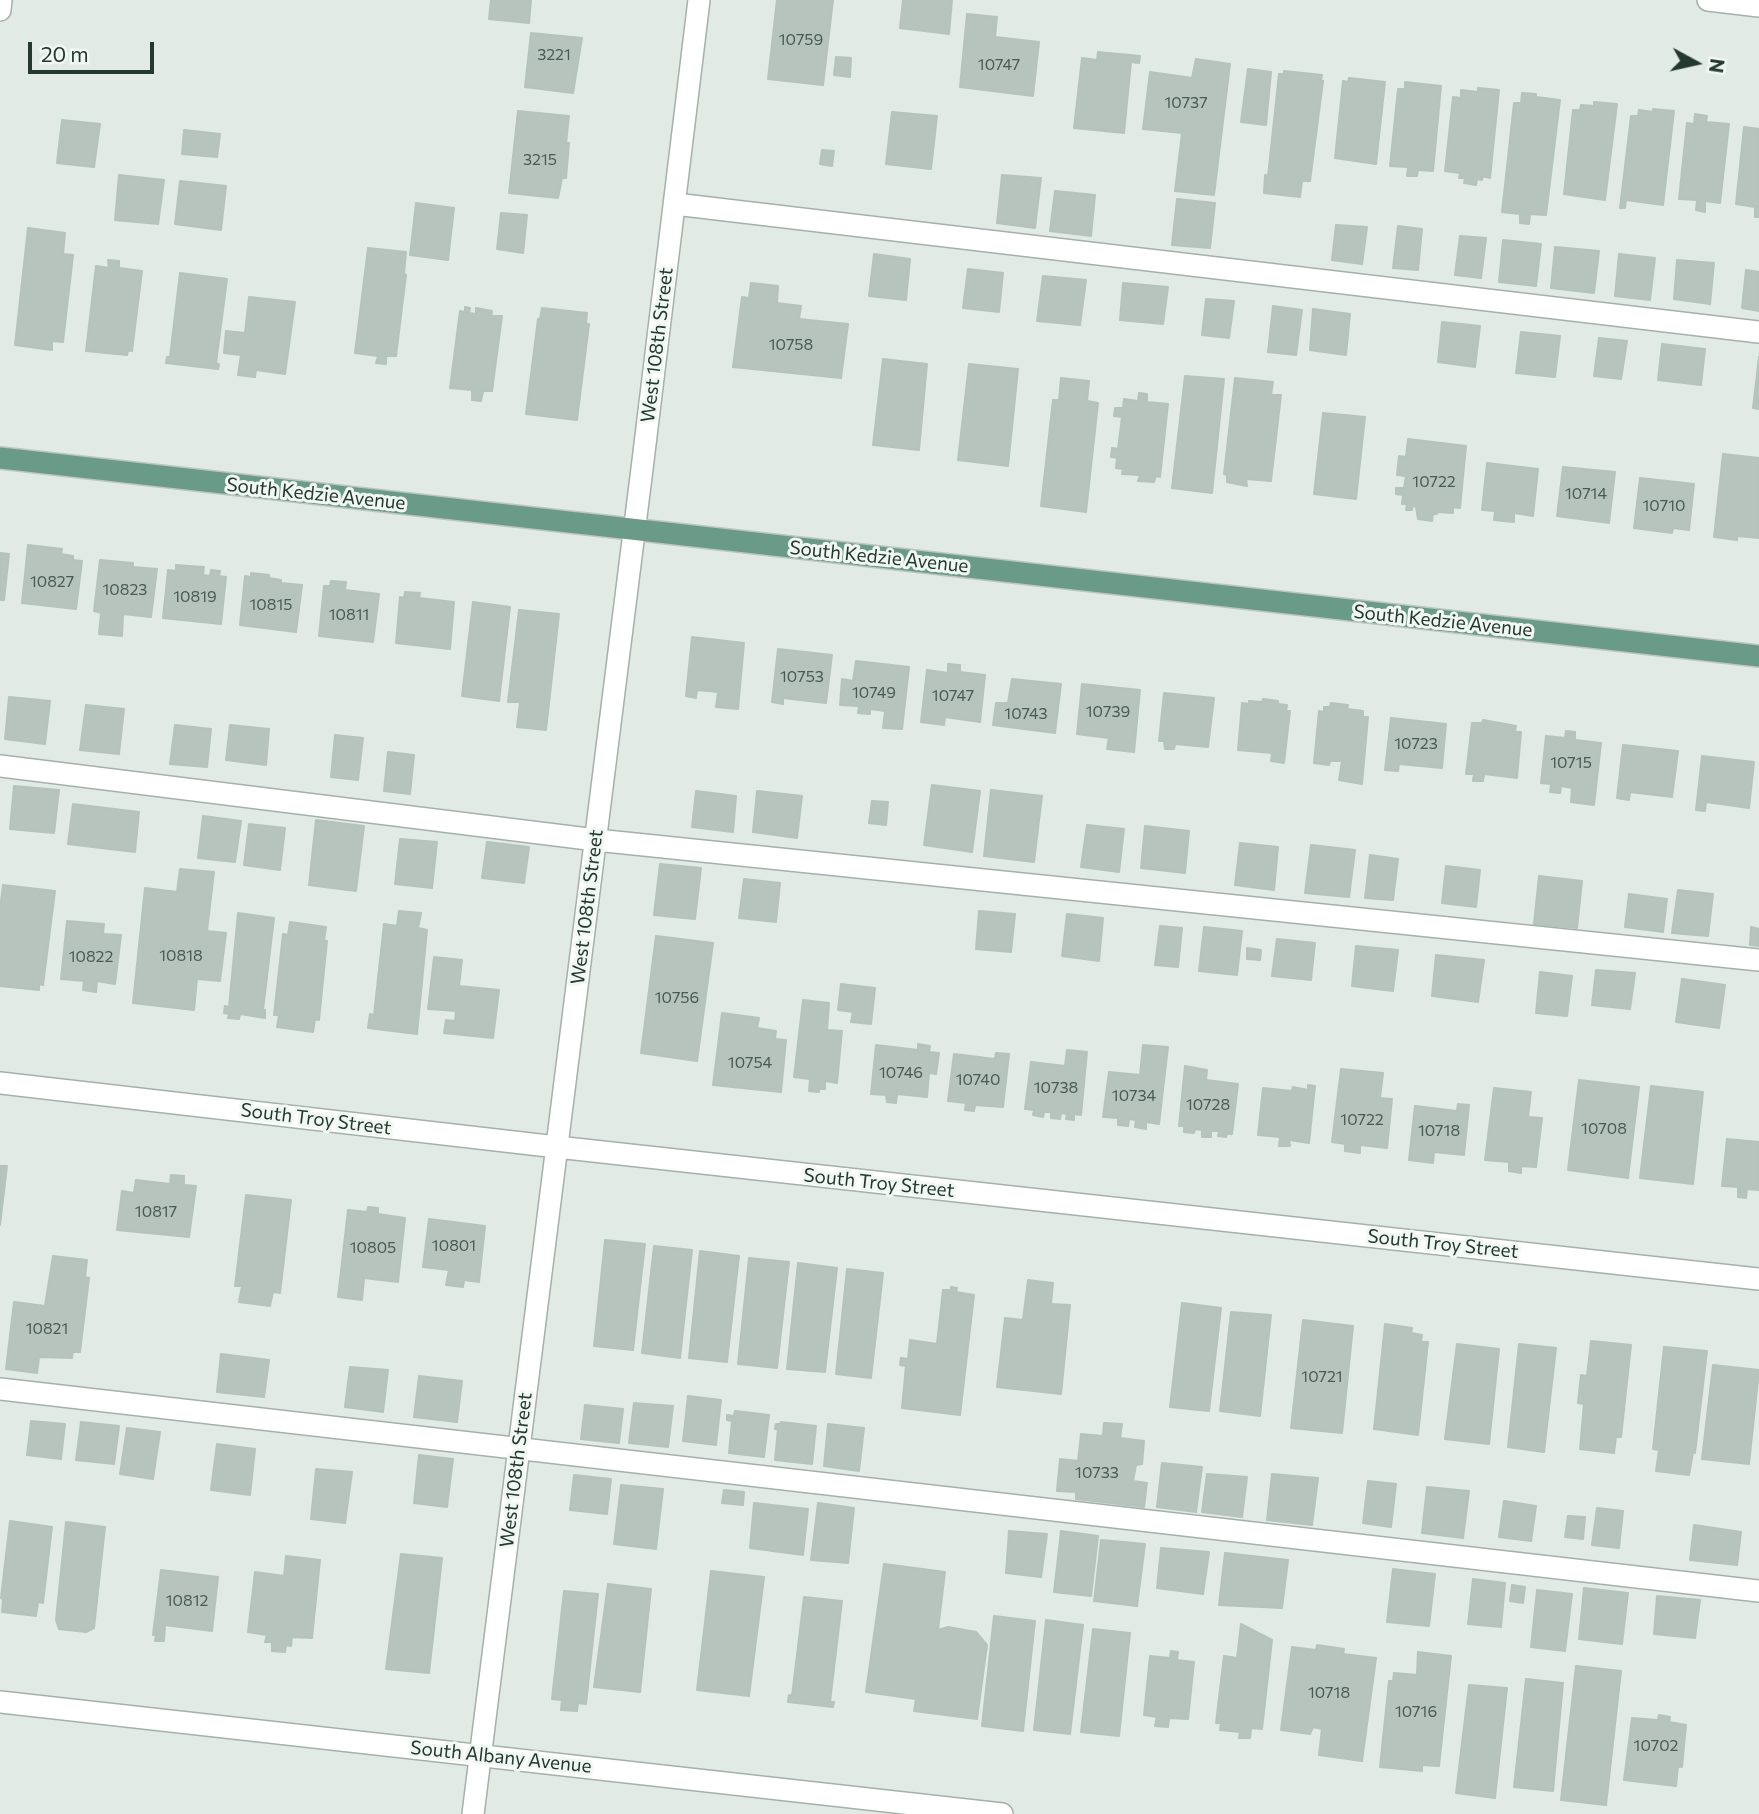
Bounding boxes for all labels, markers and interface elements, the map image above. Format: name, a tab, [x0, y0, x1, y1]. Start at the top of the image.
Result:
scale bar	[32, 28, 158, 72]
north arrow	[1661, 28, 1731, 98]
house number: 10759	[779, 30, 823, 50]
text: 20 m	[41, 41, 89, 66]
house number: 3221	[537, 45, 571, 65]
house number: 10747	[978, 55, 1020, 75]
text: N	[1705, 57, 1730, 75]
house number: 10737	[1164, 93, 1208, 113]
house number: 3215	[523, 150, 557, 170]
street label: West 108th Street	[636, 266, 678, 424]
house number: 10758	[769, 335, 813, 355]
house number: 10722	[1412, 472, 1456, 492]
street label: South Kedzie Avenue	[225, 473, 407, 515]
house number: 10714	[1565, 484, 1607, 504]
house number: 10710	[1643, 496, 1685, 516]
street label: South Kedzie Avenue	[788, 536, 970, 578]
house number: 10827	[30, 572, 74, 592]
house number: 10823	[103, 580, 147, 600]
house number: 10819	[173, 587, 217, 607]
house number: 10815	[249, 595, 293, 615]
street label: South Kedzie Avenue	[1352, 600, 1534, 642]
house number: 10811	[329, 605, 369, 625]
house number: 10753	[780, 667, 824, 687]
house number: 10749	[852, 683, 896, 703]
house number: 10747	[932, 686, 974, 706]
house number: 10739	[1086, 702, 1130, 722]
house number: 10743	[1004, 704, 1048, 724]
house number: 10723	[1394, 734, 1438, 754]
house number: 10715	[1550, 753, 1592, 773]
street label: West 108th Street	[566, 828, 608, 986]
house number: 10818	[159, 946, 203, 966]
house number: 10822	[69, 947, 113, 967]
house number: 10756	[655, 988, 699, 1008]
house number: 10754	[728, 1053, 772, 1073]
house number: 10746	[879, 1063, 923, 1083]
house number: 10740	[956, 1070, 1000, 1090]
house number: 10738	[1034, 1078, 1078, 1098]
house number: 10734	[1112, 1086, 1156, 1106]
house number: 10728	[1186, 1095, 1230, 1115]
street label: South Troy Street	[239, 1098, 393, 1140]
house number: 10722	[1340, 1110, 1384, 1130]
house number: 10708	[1581, 1119, 1627, 1139]
house number: 10718	[1418, 1121, 1460, 1141]
street label: South Troy Street	[802, 1164, 956, 1202]
house number: 10817	[135, 1202, 177, 1222]
street label: South Troy Street	[1366, 1225, 1520, 1263]
house number: 10801	[432, 1236, 476, 1256]
house number: 10805	[350, 1238, 396, 1258]
house number: 10821	[26, 1319, 68, 1339]
house number: 10721	[1301, 1367, 1343, 1387]
street label: West 108th Street	[495, 1391, 537, 1549]
house number: 10733	[1075, 1463, 1119, 1483]
house number: 10812	[166, 1591, 208, 1611]
house number: 10718	[1308, 1683, 1350, 1703]
house number: 10716	[1395, 1702, 1437, 1722]
street label: South Albany Avenue	[409, 1736, 593, 1778]
house number: 10702	[1634, 1736, 1678, 1756]

